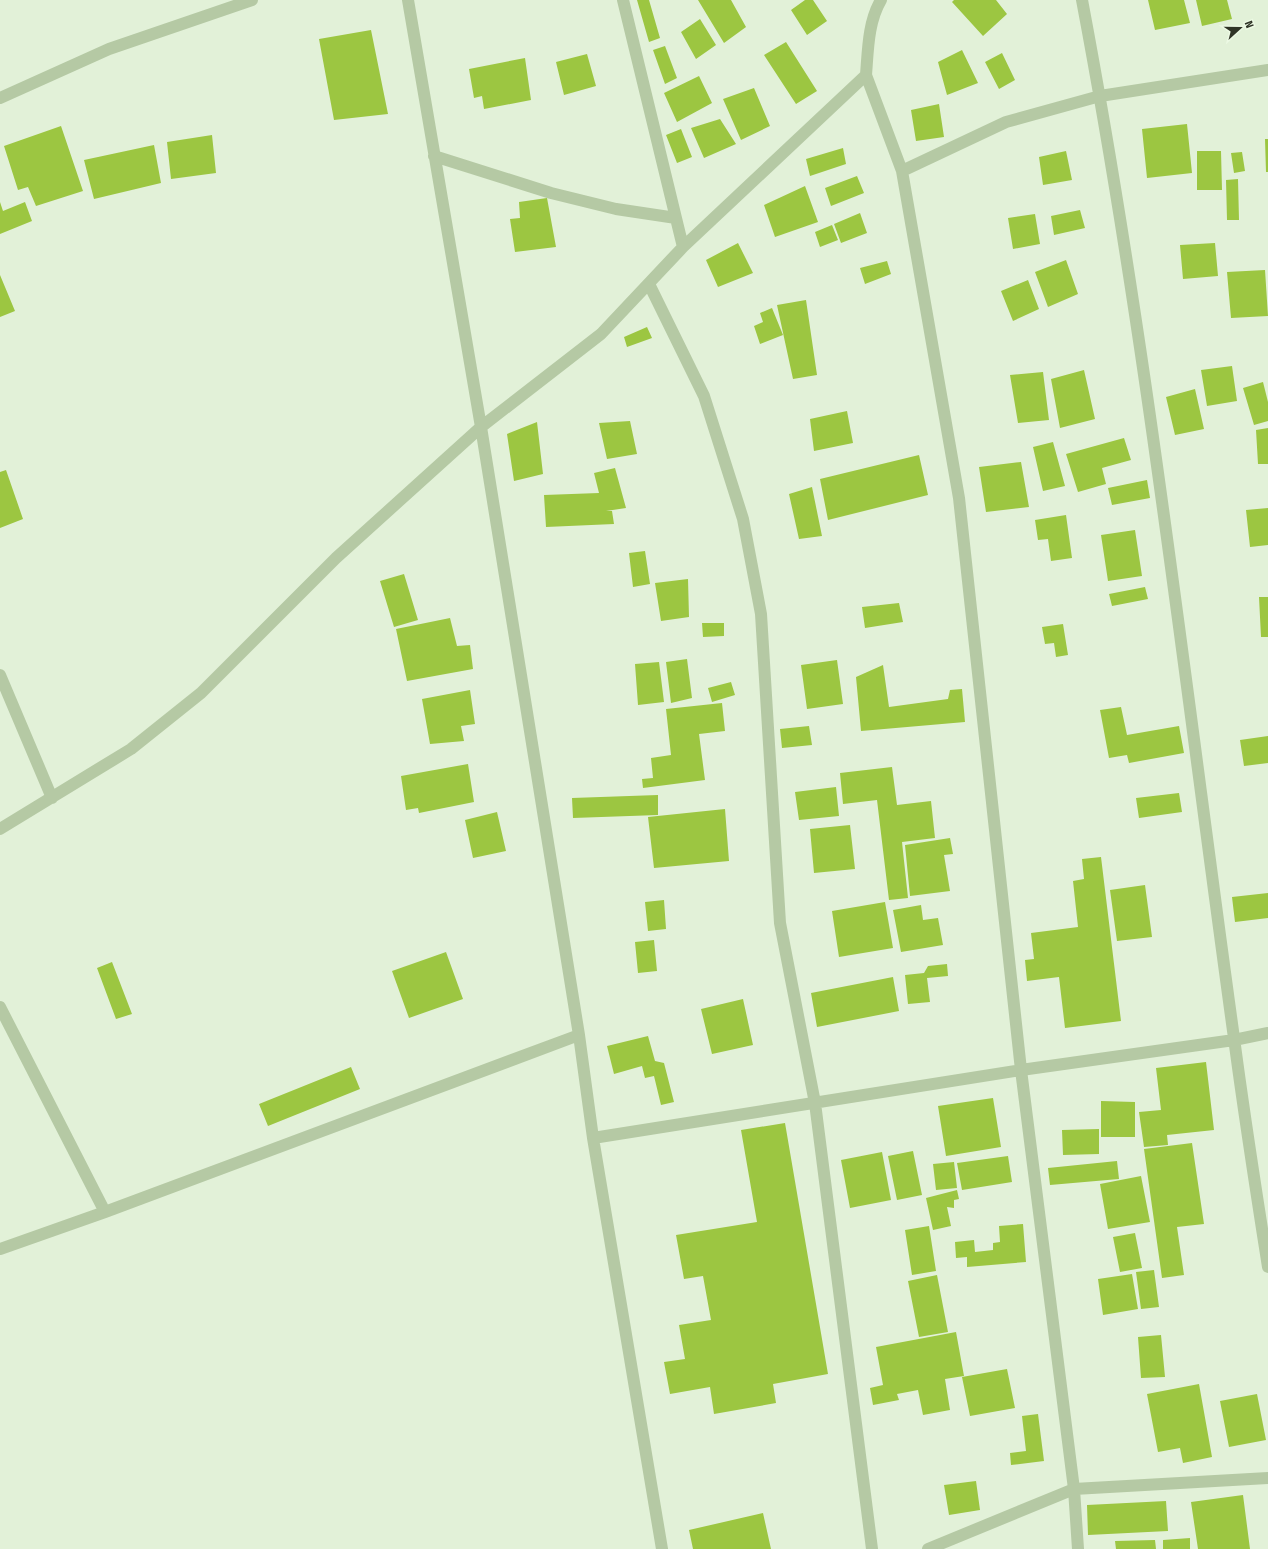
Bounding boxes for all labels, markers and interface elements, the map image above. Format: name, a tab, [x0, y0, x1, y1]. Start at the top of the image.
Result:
north arrow	[1220, 8, 1260, 48]
text: N	[1242, 19, 1256, 30]

